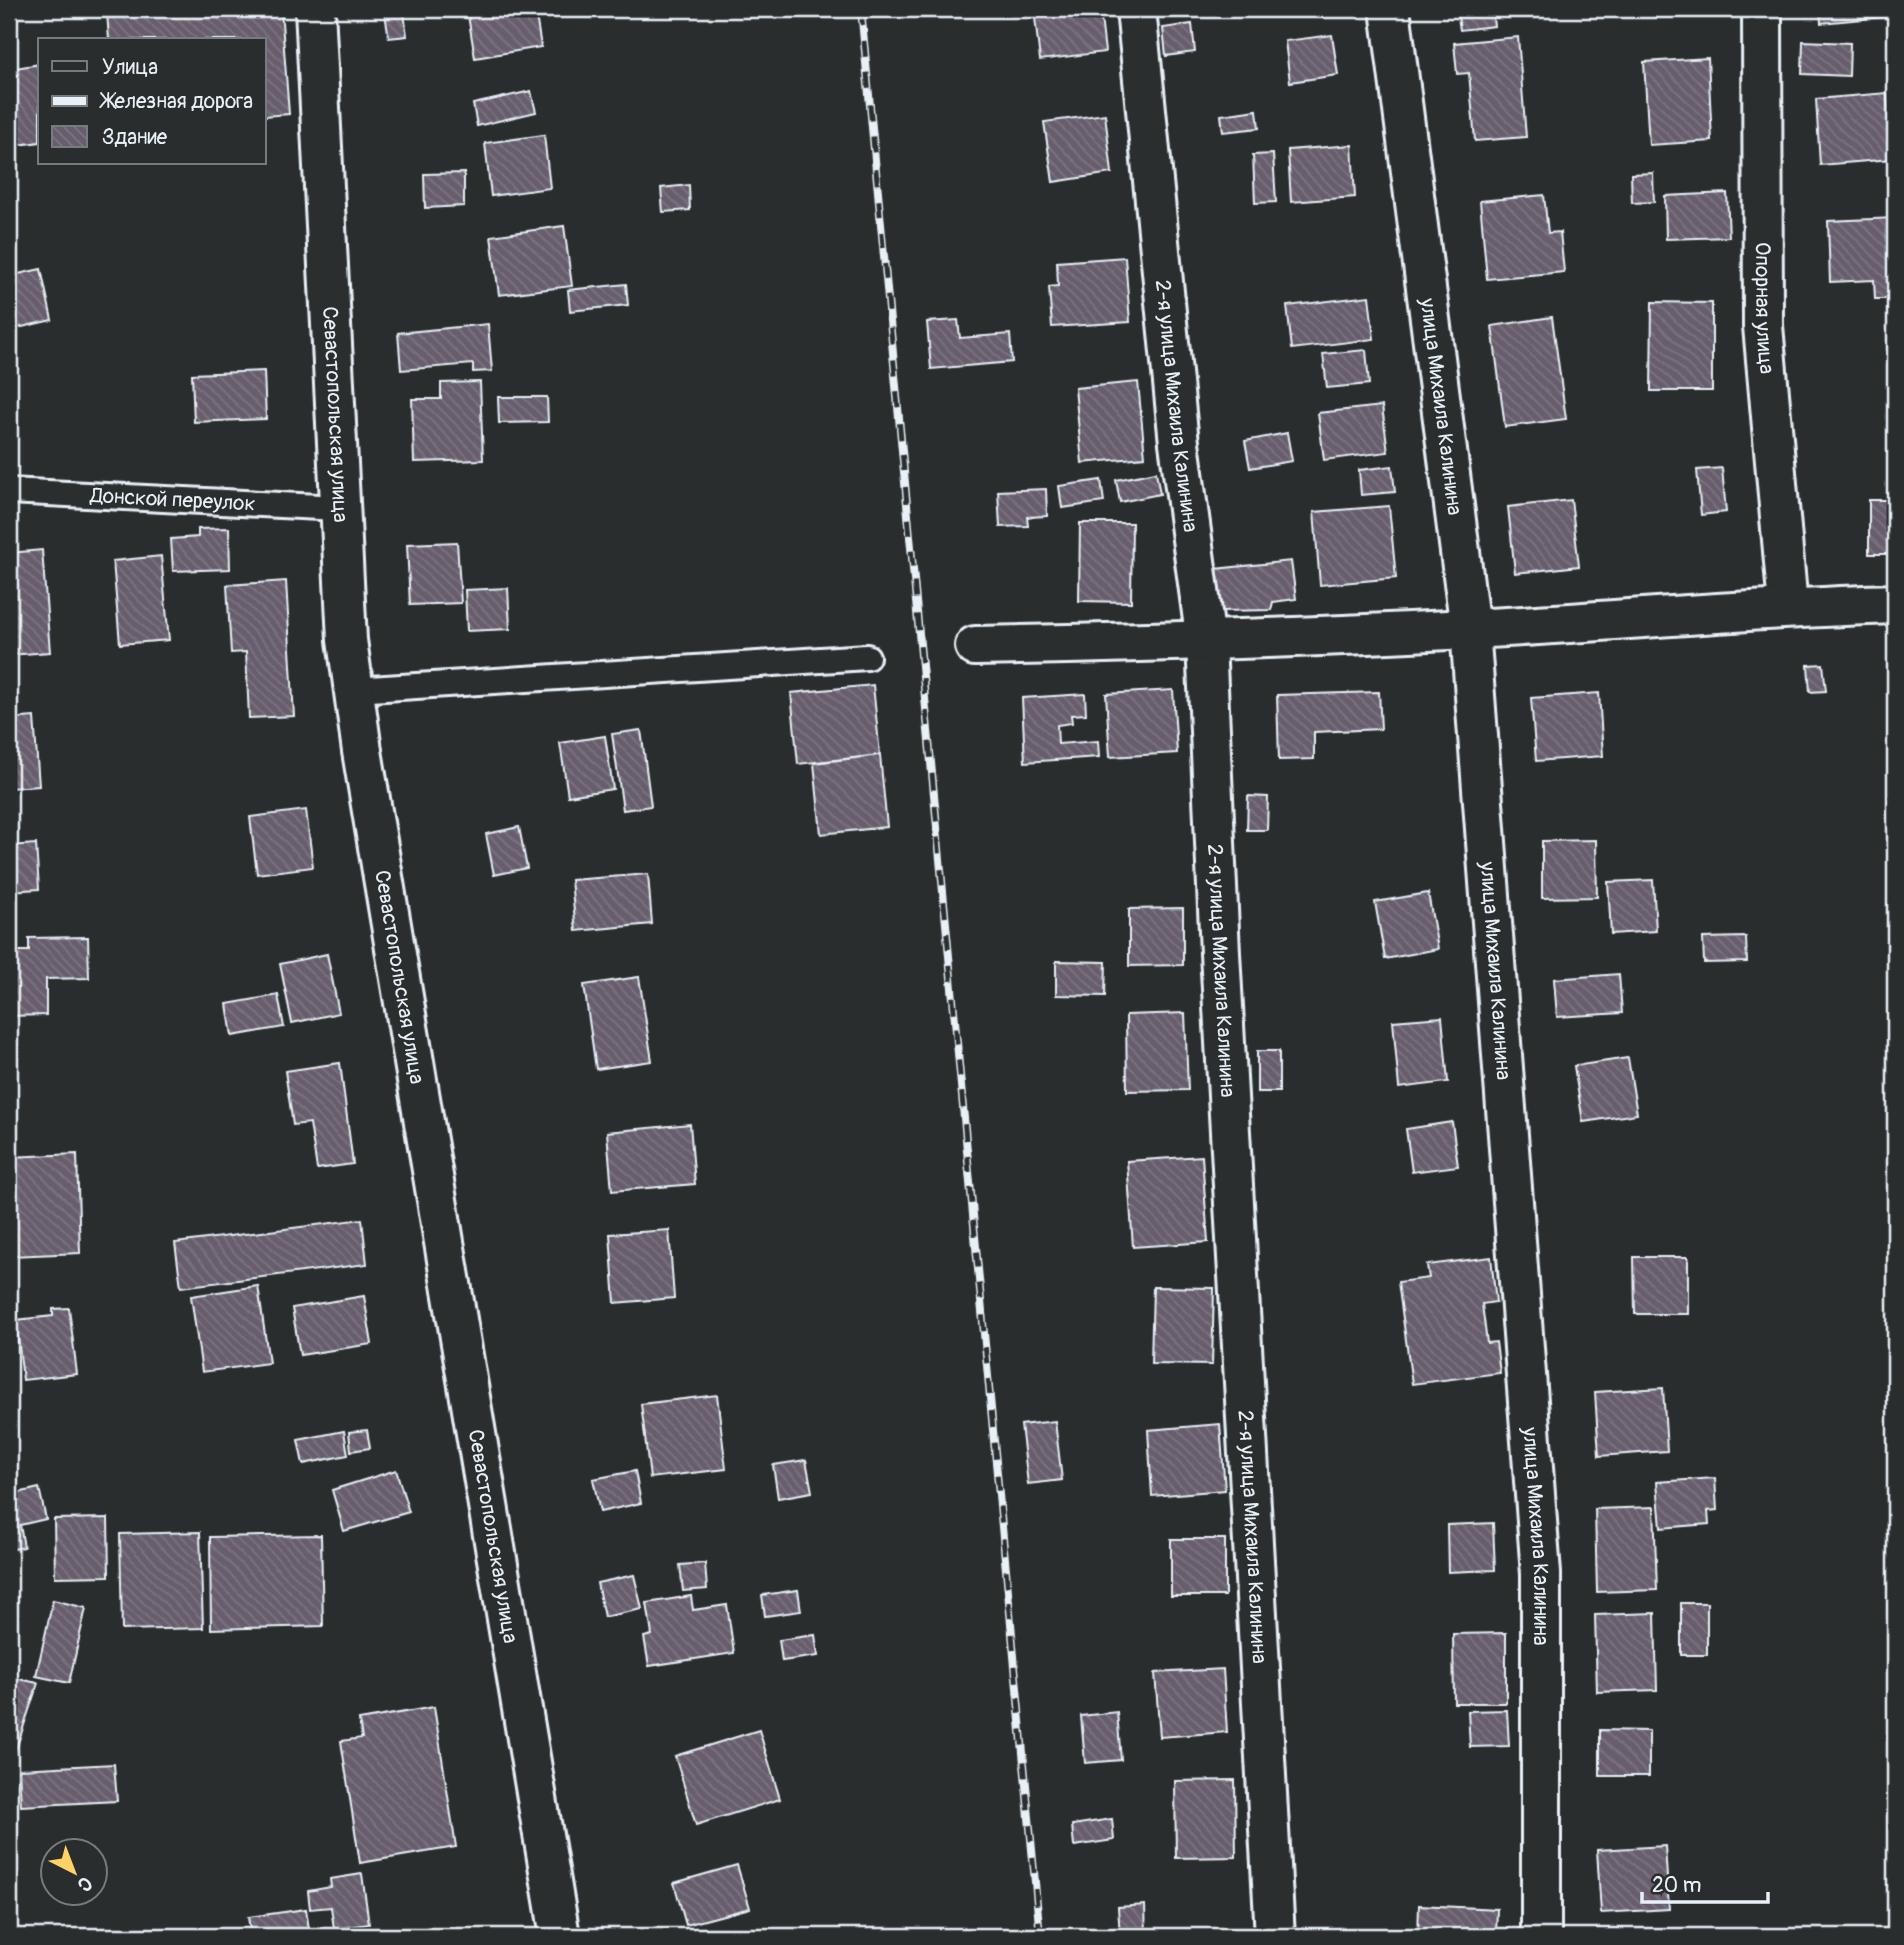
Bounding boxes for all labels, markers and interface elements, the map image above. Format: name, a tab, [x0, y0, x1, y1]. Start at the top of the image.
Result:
legend	[38, 38, 266, 164]
text: Улица	[102, 54, 158, 81]
text: Железная дорога	[99, 88, 253, 115]
text: Здание	[102, 124, 168, 151]
street label: Опорная улица	[1749, 242, 1780, 375]
street label: 2-я улица Михаила Калинина	[1149, 278, 1204, 534]
street label: улица Михаила Калинина	[1413, 296, 1468, 517]
street label: Севастопольская улица	[316, 306, 354, 523]
street label: Донской переулок	[89, 482, 256, 518]
street label: 2-я улица Михаила Калинина	[1201, 843, 1241, 1098]
street label: улица Михаила Калинина	[1473, 860, 1517, 1081]
street label: Севастопольская улица	[368, 868, 430, 1086]
street label: 2-я улица Михаила Калинина	[1232, 1409, 1273, 1664]
street label: улица Михаила Калинина	[1516, 1425, 1554, 1646]
street label: Севастопольская улица	[462, 1428, 524, 1645]
north arrow	[38, 1836, 108, 1906]
scale bar	[1642, 1861, 1768, 1905]
text: С	[72, 1871, 97, 1897]
text: 20 m	[1652, 1872, 1701, 1899]

